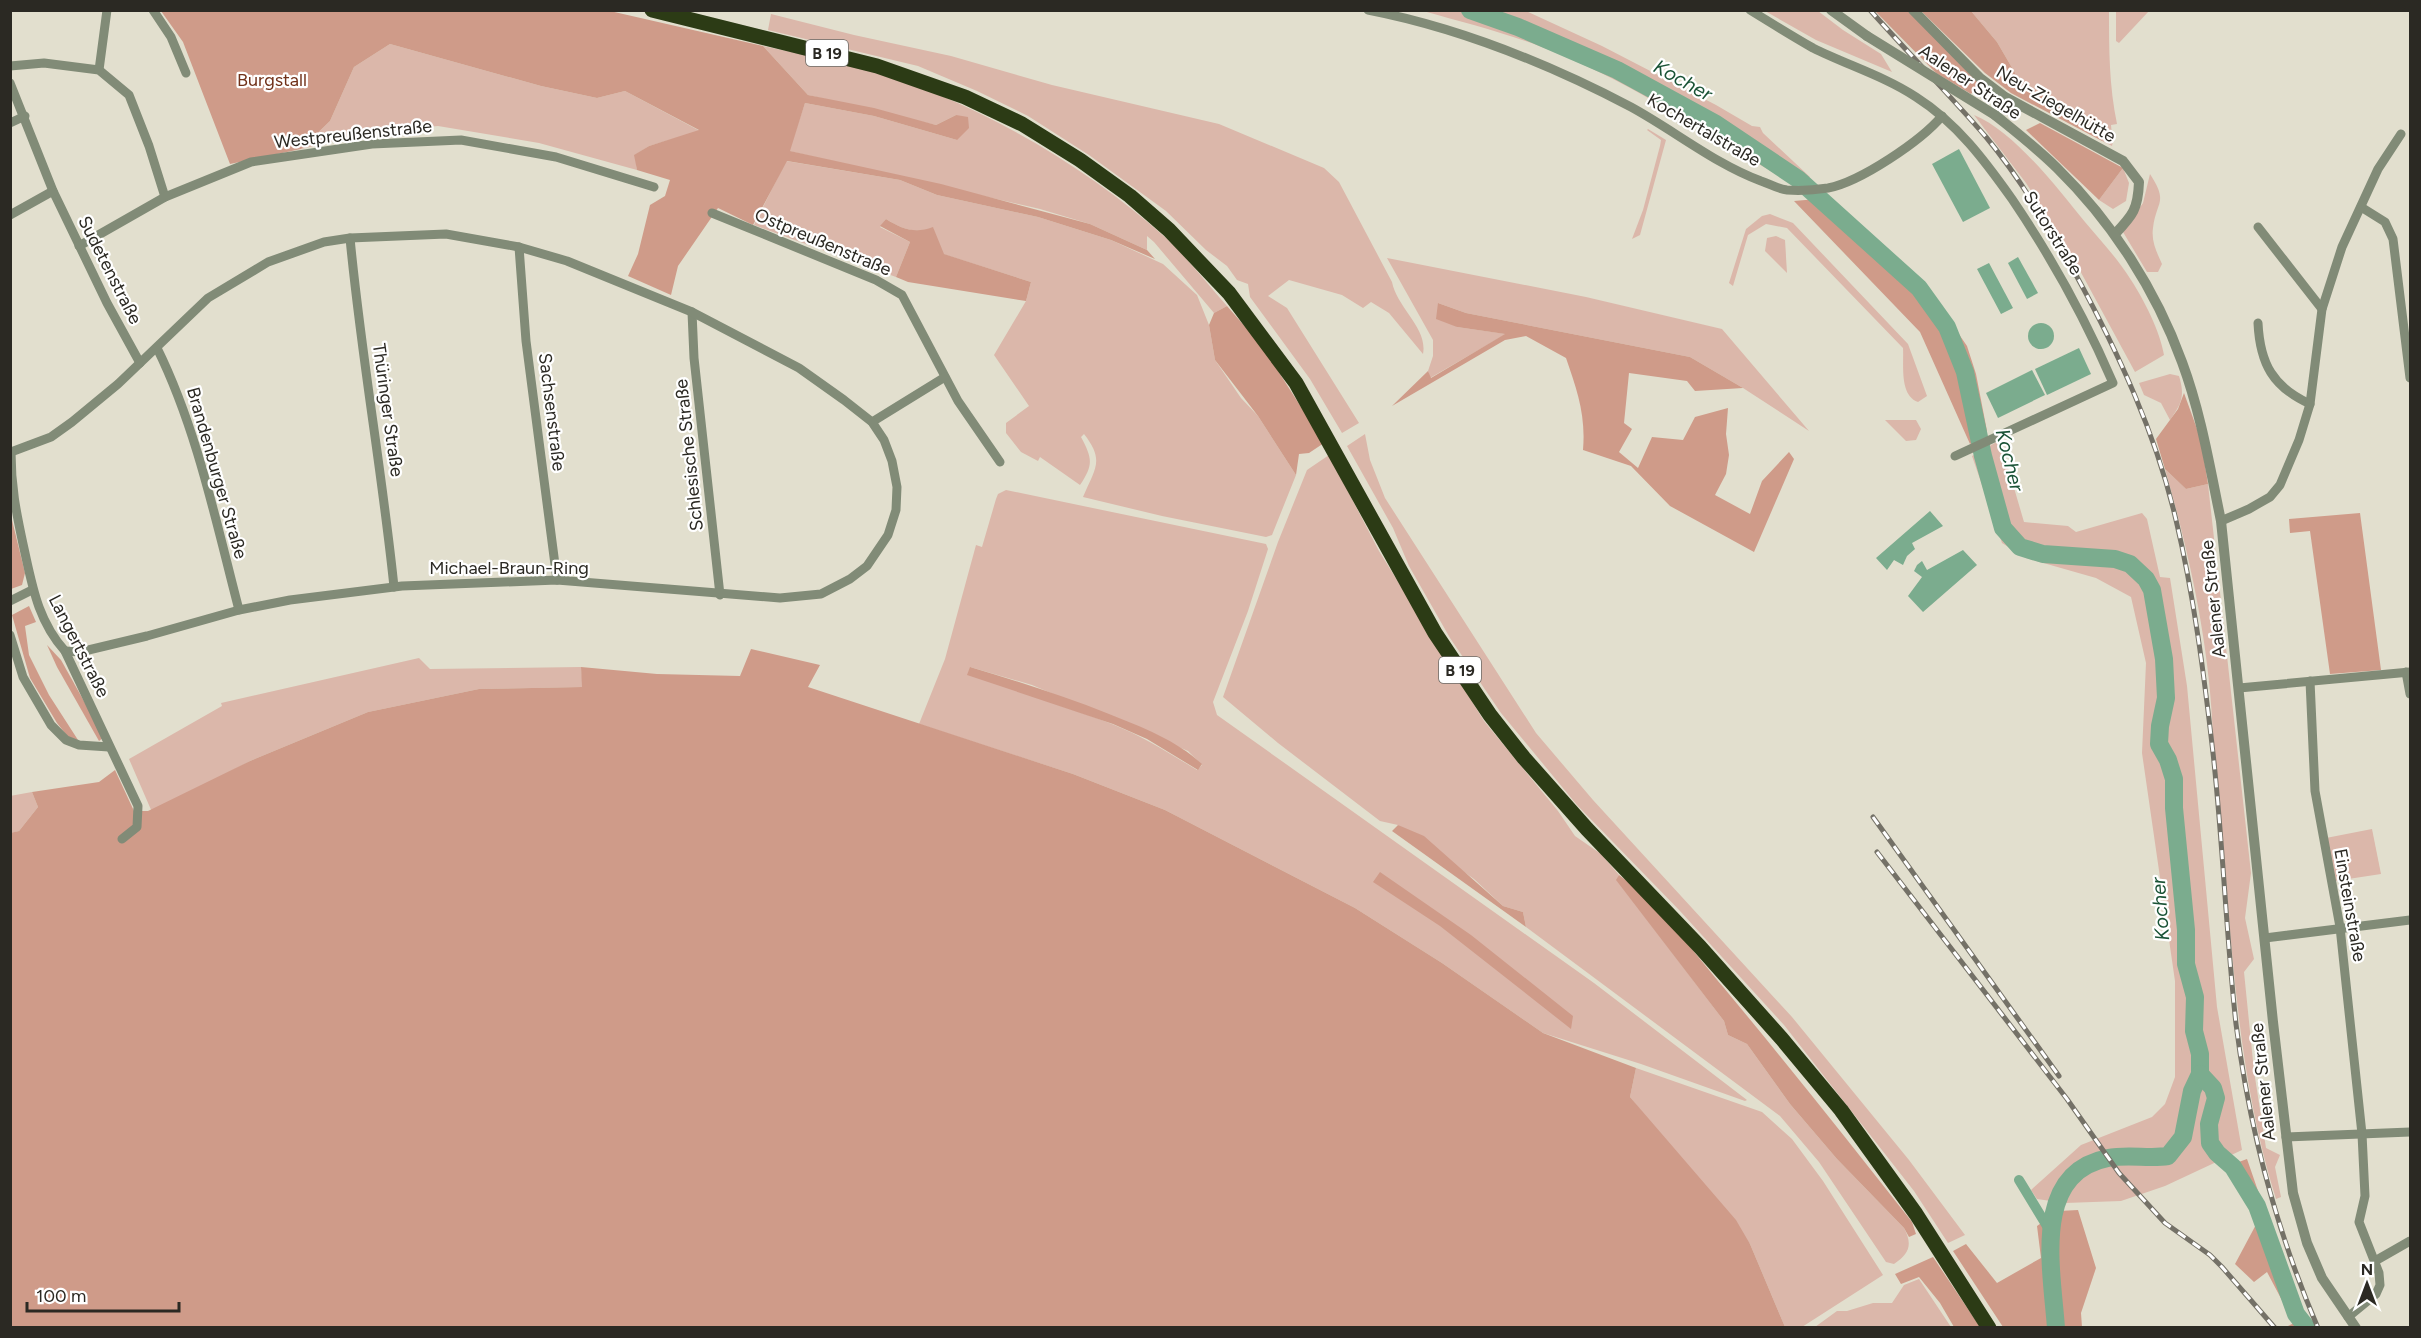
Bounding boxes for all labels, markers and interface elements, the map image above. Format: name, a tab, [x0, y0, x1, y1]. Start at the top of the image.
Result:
road number: B 19	[806, 40, 848, 66]
street label: Aalener Straße	[1915, 40, 2025, 124]
water label: Kocher	[1649, 54, 1718, 106]
street label: Neu-Ziegelhütte	[1992, 61, 2120, 147]
park label: Burgstall	[237, 69, 307, 91]
street label: Kochertalstraße	[1643, 89, 1765, 171]
street label: Westpreußenstraße	[273, 115, 433, 153]
street label: Sutorstraße	[2019, 187, 2088, 279]
street label: Ostpreußenstraße	[751, 203, 895, 281]
street label: Sudetenstraße	[73, 212, 147, 328]
street label: Thüringer Straße	[368, 342, 408, 478]
street label: Sachsenstraße	[534, 352, 570, 472]
street label: Schlesische Straße	[670, 378, 708, 532]
street label: Brandenburger Straße	[182, 385, 252, 561]
water label: Kocher	[1991, 426, 2030, 495]
street label: Aalener Straße	[2196, 539, 2230, 659]
street label: Michael-Braun-Ring	[429, 557, 589, 579]
street label: Langertstraße	[44, 591, 114, 701]
road number: B 19	[1439, 657, 1481, 683]
street label: Einsteinstraße	[2329, 847, 2371, 963]
water label: Kocher	[2146, 875, 2174, 941]
street label: Aalener Straße	[2246, 1022, 2280, 1142]
north arrow	[2337, 1254, 2397, 1314]
text: N	[2361, 1260, 2373, 1279]
scale bar	[27, 1275, 178, 1313]
text: 100 m	[36, 1285, 86, 1307]

